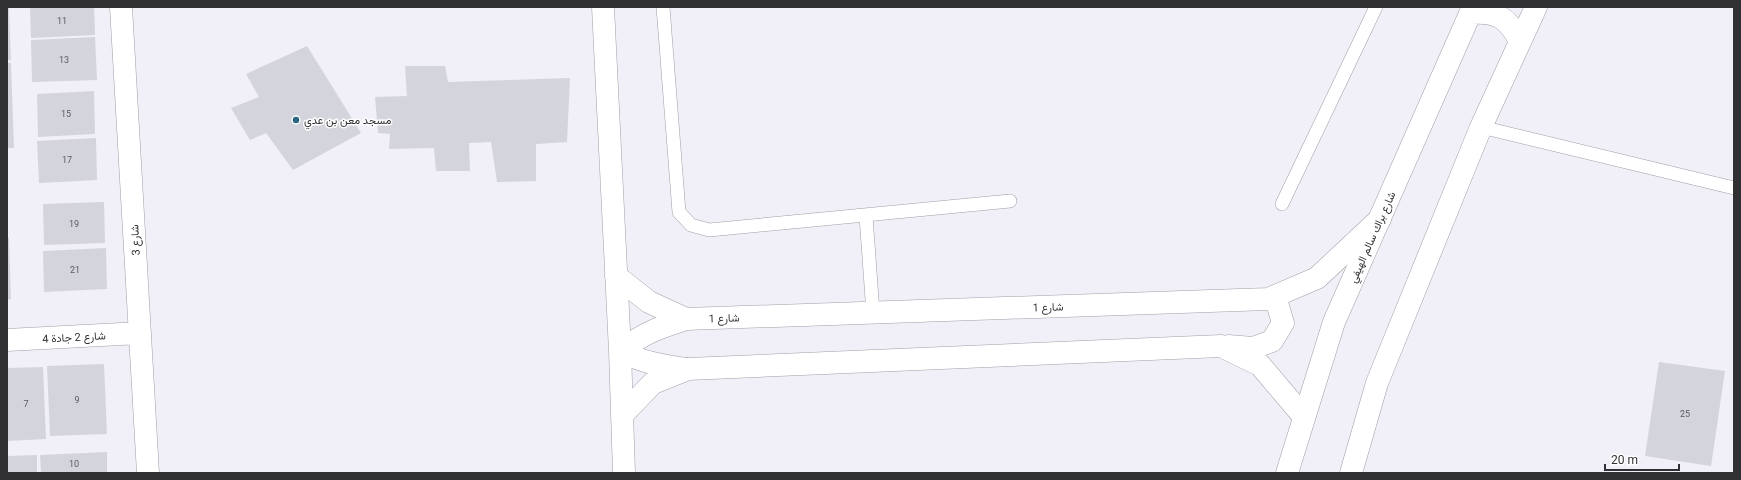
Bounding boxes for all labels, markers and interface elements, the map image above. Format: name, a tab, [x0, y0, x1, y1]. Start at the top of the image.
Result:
house number: 11	[57, 16, 67, 26]
house number: 13	[59, 55, 69, 65]
house number: 15	[61, 109, 71, 119]
place label: مسجد معن بن عدي	[304, 114, 391, 130]
marker: مسجد معن بن عدي	[291, 115, 301, 125]
house number: 17	[62, 155, 72, 165]
street label: شارع براك سالم الهيفي	[1346, 189, 1401, 286]
house number: 19	[69, 219, 79, 229]
street label: شارع 3	[128, 224, 144, 256]
house number: 21	[70, 265, 80, 275]
street label: شارع 1	[1032, 300, 1064, 316]
street label: شارع 1	[708, 311, 740, 327]
street label: شارع 2 جادة 4	[42, 329, 106, 347]
house number: 9	[74, 395, 80, 405]
house number: 7	[23, 399, 29, 409]
house number: 25	[1680, 409, 1690, 419]
scale bar	[1605, 446, 1679, 472]
text: 20 m	[1611, 453, 1638, 467]
house number: 10	[69, 459, 79, 469]

